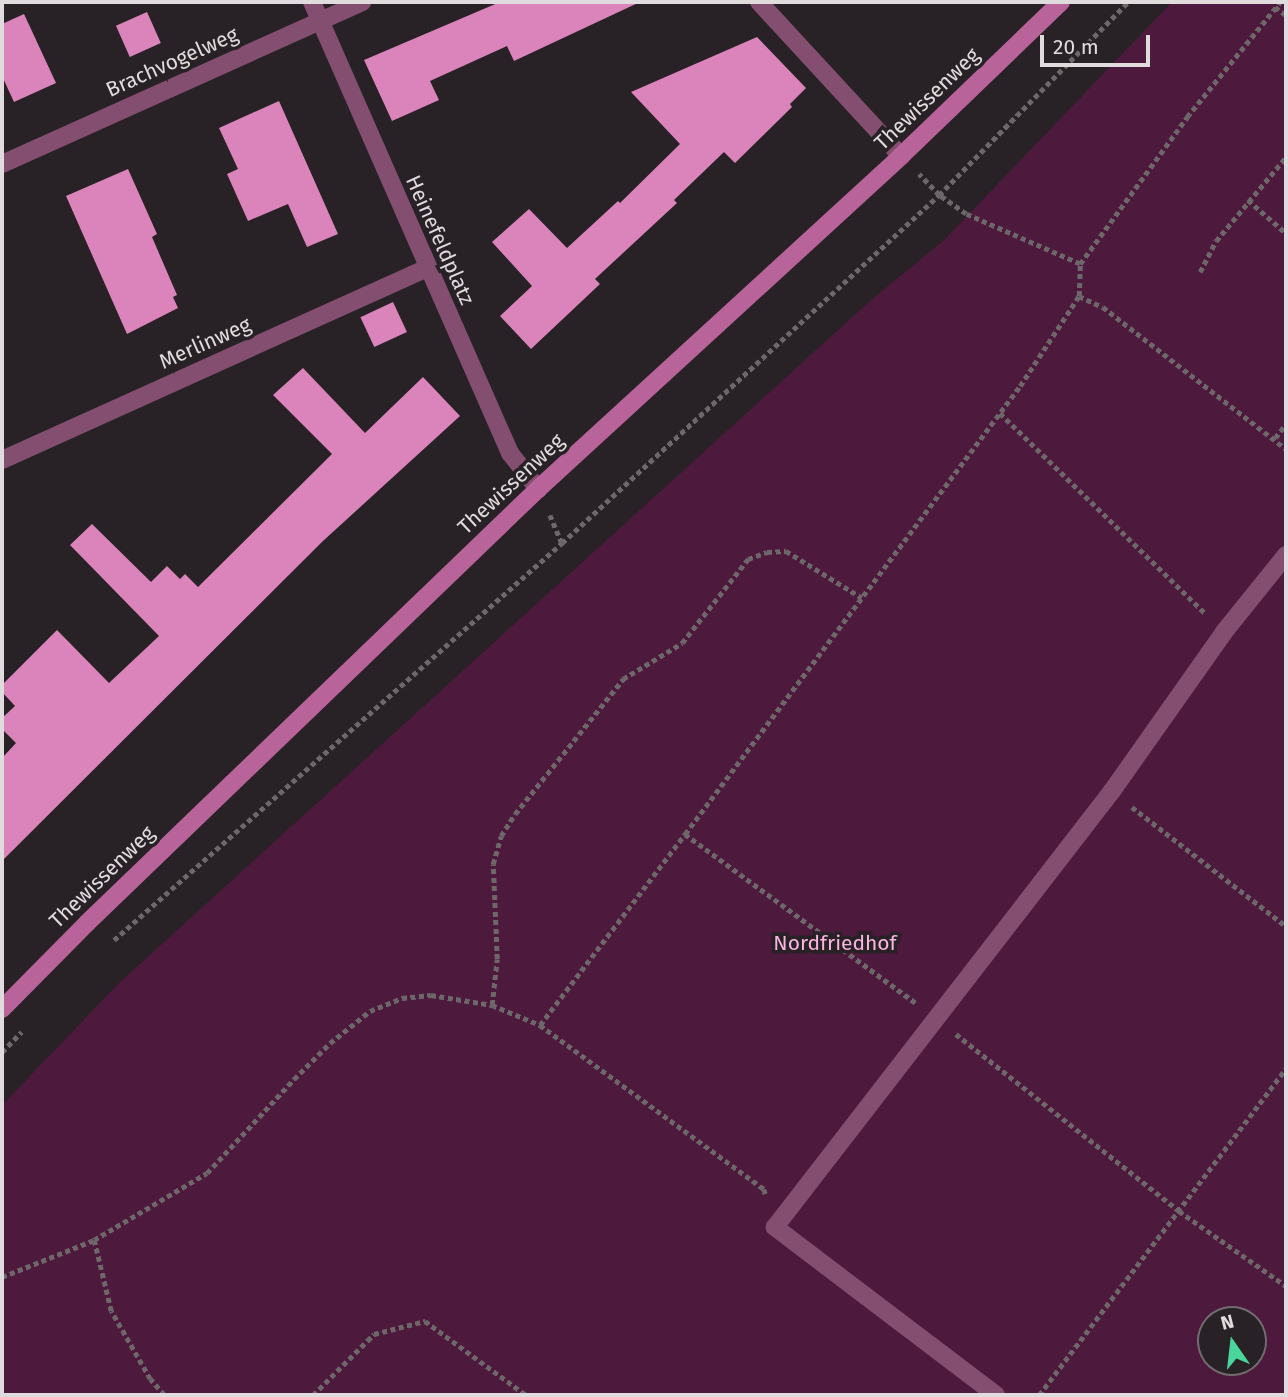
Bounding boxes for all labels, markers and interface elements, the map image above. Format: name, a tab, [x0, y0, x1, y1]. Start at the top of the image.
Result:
scale bar	[1043, 21, 1153, 65]
street label: Brachvogelweg	[102, 22, 242, 102]
text: 20 m	[1053, 34, 1099, 60]
street label: Thewissenweg	[869, 43, 985, 155]
street label: Heinefeldplatz	[400, 171, 480, 309]
street label: Merlinweg	[155, 312, 255, 374]
street label: Thewissenweg	[453, 428, 569, 540]
street label: Thewissenweg	[44, 821, 160, 933]
park label: Nordfriedhof	[773, 930, 897, 956]
north arrow	[1197, 1306, 1267, 1376]
text: N	[1218, 1309, 1236, 1335]

